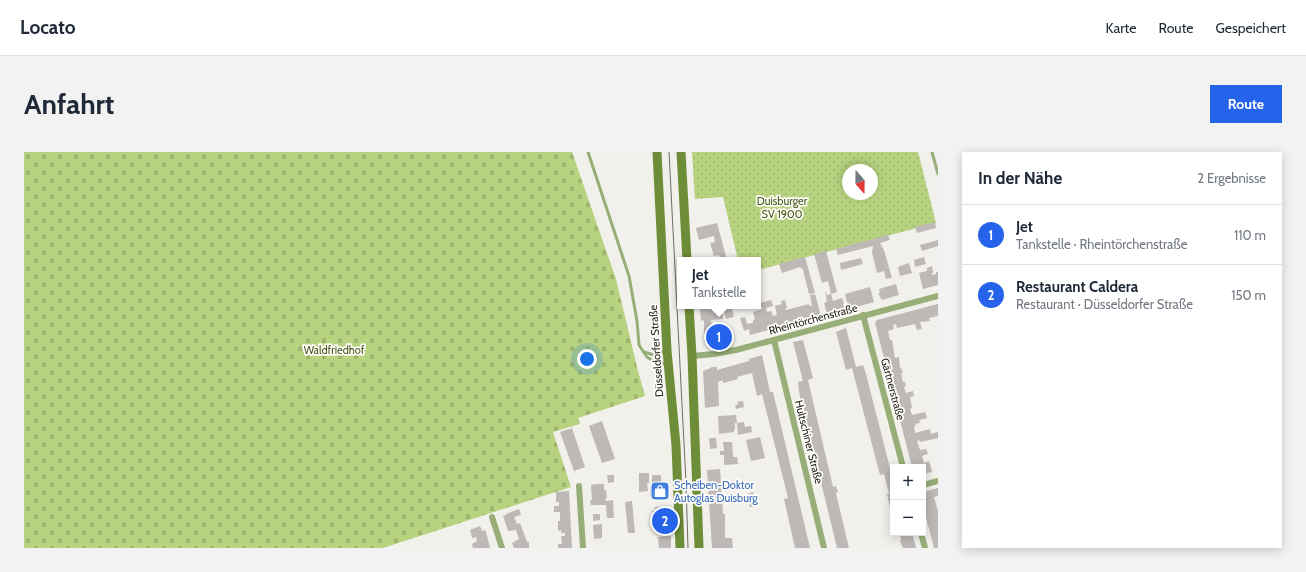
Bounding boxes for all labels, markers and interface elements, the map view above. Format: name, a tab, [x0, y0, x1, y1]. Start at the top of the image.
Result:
text: Locato	[20, 16, 76, 39]
text: Karte	[1106, 19, 1136, 37]
text: Route	[1158, 19, 1194, 37]
text: Gespeichert	[1216, 19, 1286, 37]
button: Route	[1210, 85, 1282, 123]
text: Anfahrt	[24, 87, 114, 121]
north arrow	[842, 164, 878, 200]
text: In der Nähe	[978, 168, 1062, 188]
text: 2 Ergebnisse	[1197, 170, 1266, 186]
park label: Duisburger SV 1900	[757, 194, 808, 221]
text: Jet	[1016, 218, 1033, 236]
text: 1	[989, 227, 993, 243]
text: 110 m	[1234, 227, 1266, 243]
text: Tankstelle · Rheintörchenstraße	[1016, 236, 1187, 252]
popup	[677, 257, 761, 309]
text: Jet	[692, 266, 709, 284]
text: Restaurant Caldera	[1016, 278, 1138, 296]
text: Tankstelle	[692, 284, 746, 300]
text: 2	[988, 287, 994, 303]
text: 150 m	[1231, 287, 1266, 303]
text: Restaurant · Düsseldorfer Straße	[1016, 296, 1193, 312]
street label: Rheintörchenstraße	[767, 300, 859, 338]
street label: Düsseldorfer Straße	[646, 304, 666, 398]
pin: 1	[706, 322, 732, 352]
park label: Waldfriedhof	[304, 343, 365, 357]
your location	[577, 349, 597, 369]
street label: Gärtnerstraße	[878, 356, 908, 422]
street label: Hultschiner Straße	[792, 399, 826, 486]
map controls	[890, 464, 926, 536]
button: +	[890, 464, 926, 500]
place label: Scheiben-Doktor Autoglas Duisburg	[674, 478, 758, 505]
shop icon: Scheiben-Doktor Autoglas Duisburg	[649, 480, 671, 502]
button: −	[890, 500, 926, 536]
pin: 2	[652, 506, 678, 536]

